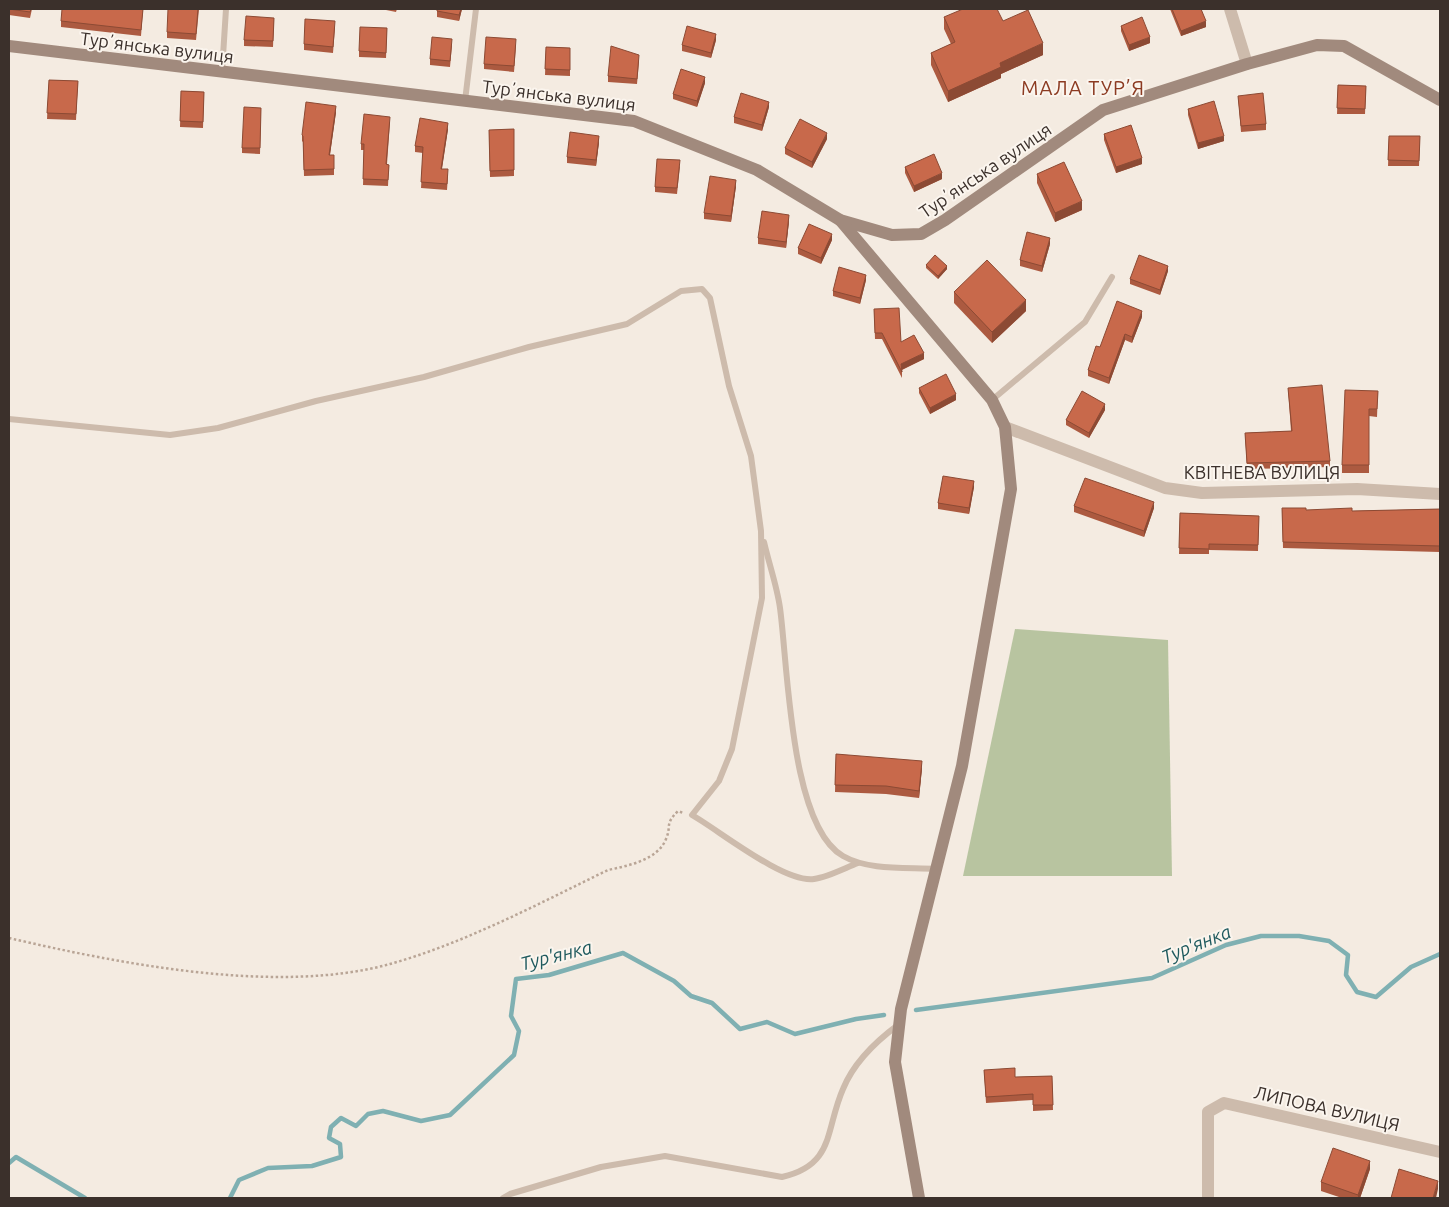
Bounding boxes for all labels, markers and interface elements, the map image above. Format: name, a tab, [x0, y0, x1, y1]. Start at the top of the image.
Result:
street label: Турʼянська вулиця	[79, 28, 235, 66]
street label: Турʼянська вулиця	[481, 76, 637, 114]
district label: МАЛА ТУР’Я	[1021, 76, 1145, 99]
street label: Турʼянська вулиця	[915, 119, 1055, 221]
street label: КВІТНЕВА ВУЛИЦЯ	[1184, 462, 1340, 482]
water label: Тур'янка	[1158, 920, 1234, 968]
water label: Тур'янка	[518, 935, 594, 975]
street label: ЛИПОВА ВУЛИЦЯ	[1252, 1082, 1402, 1134]

